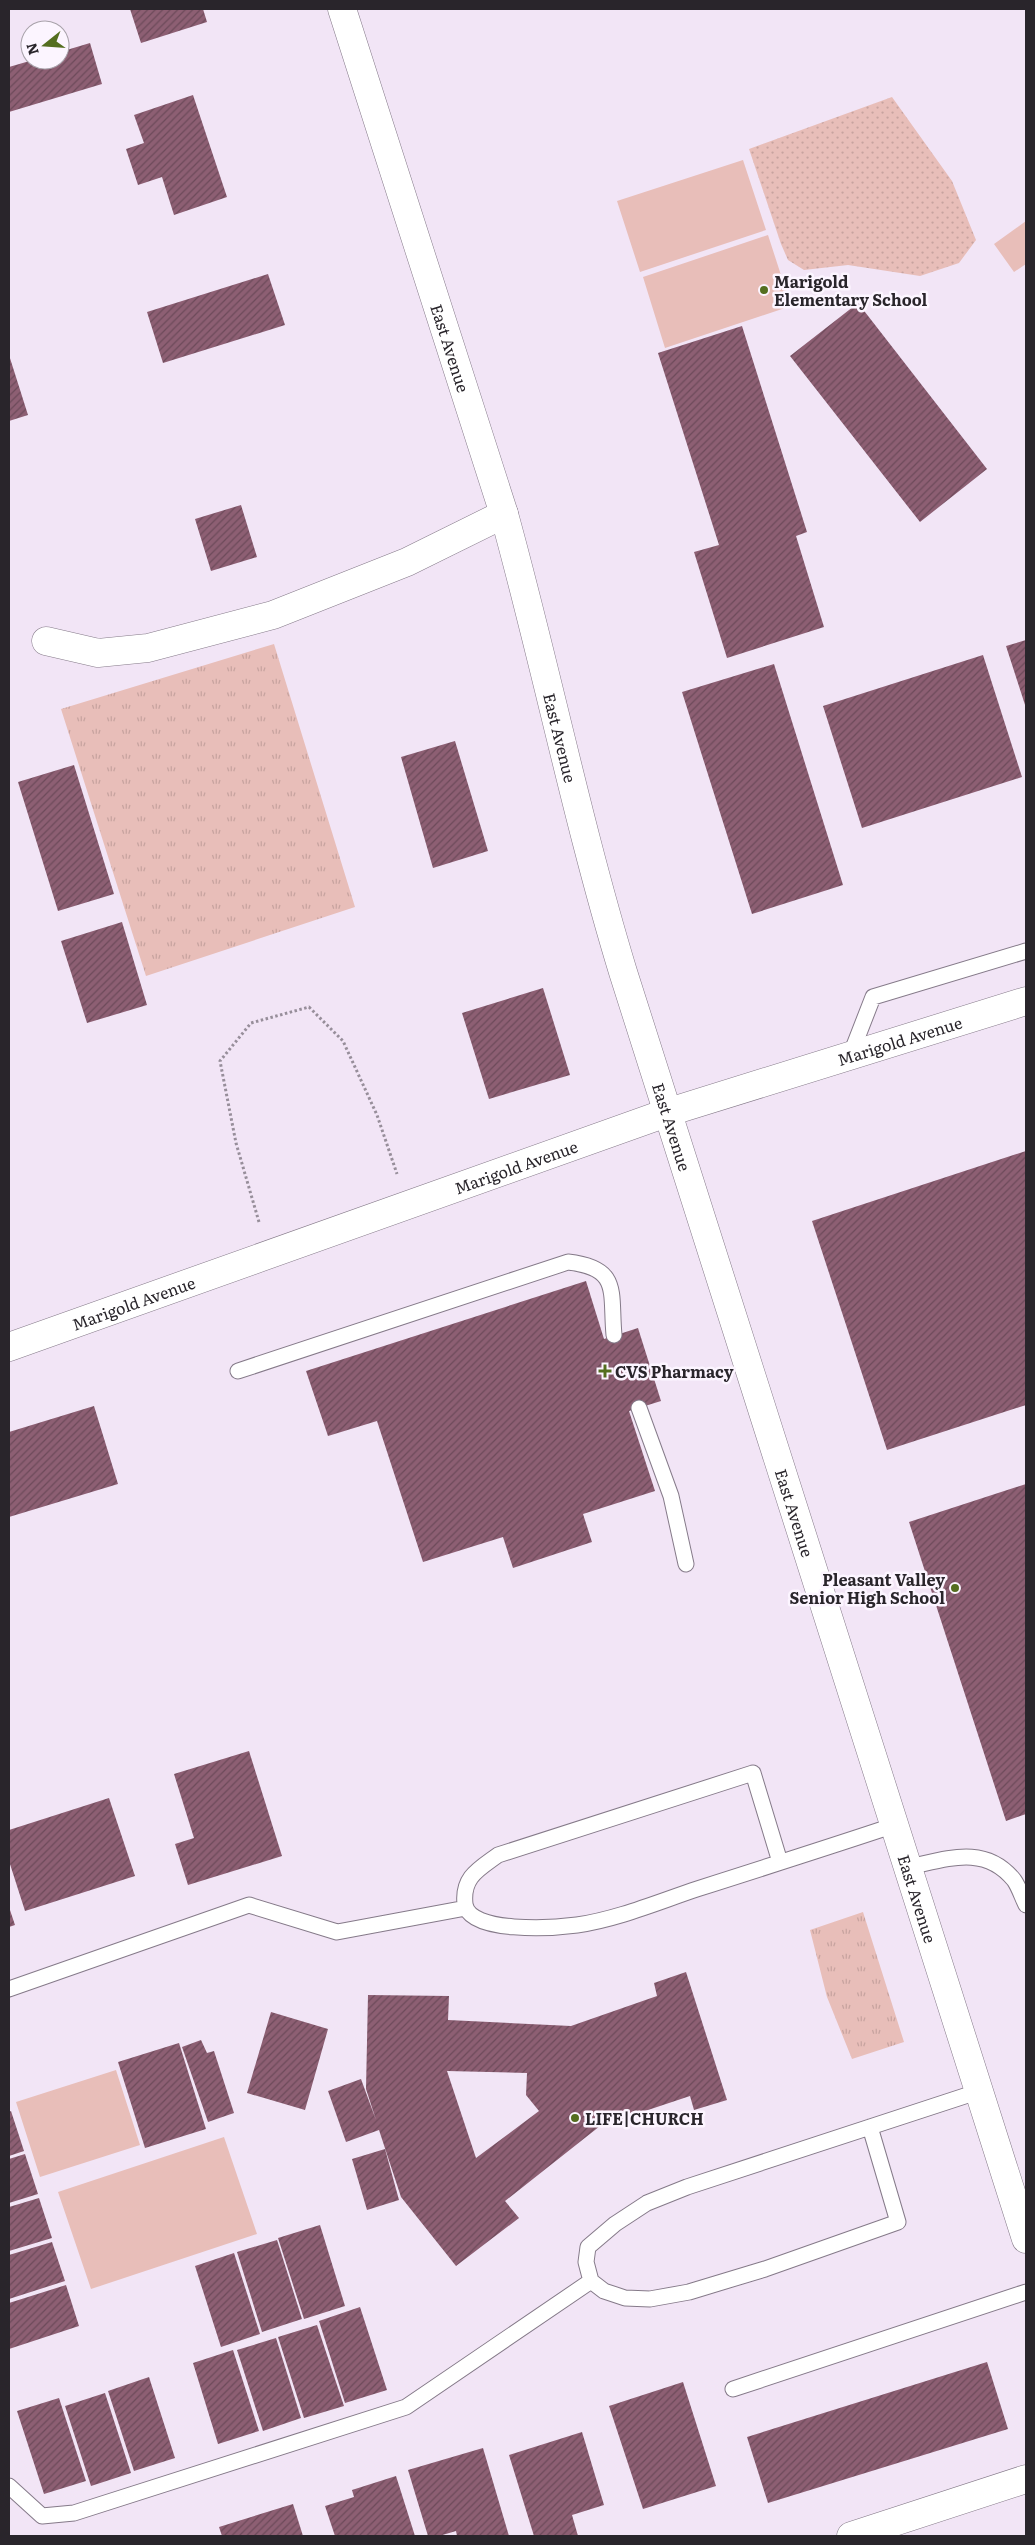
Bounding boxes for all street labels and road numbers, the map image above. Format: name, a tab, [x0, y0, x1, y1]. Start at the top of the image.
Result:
street label: East Avenue	[425, 301, 476, 395]
street label: East Avenue	[538, 690, 583, 785]
street label: Marigold Avenue	[834, 1010, 965, 1071]
street label: East Avenue	[647, 1079, 698, 1174]
street label: Marigold Avenue	[451, 1134, 581, 1200]
street label: Marigold Avenue	[68, 1270, 198, 1336]
street label: East Avenue	[770, 1465, 820, 1560]
street label: East Avenue	[892, 1851, 943, 1946]

